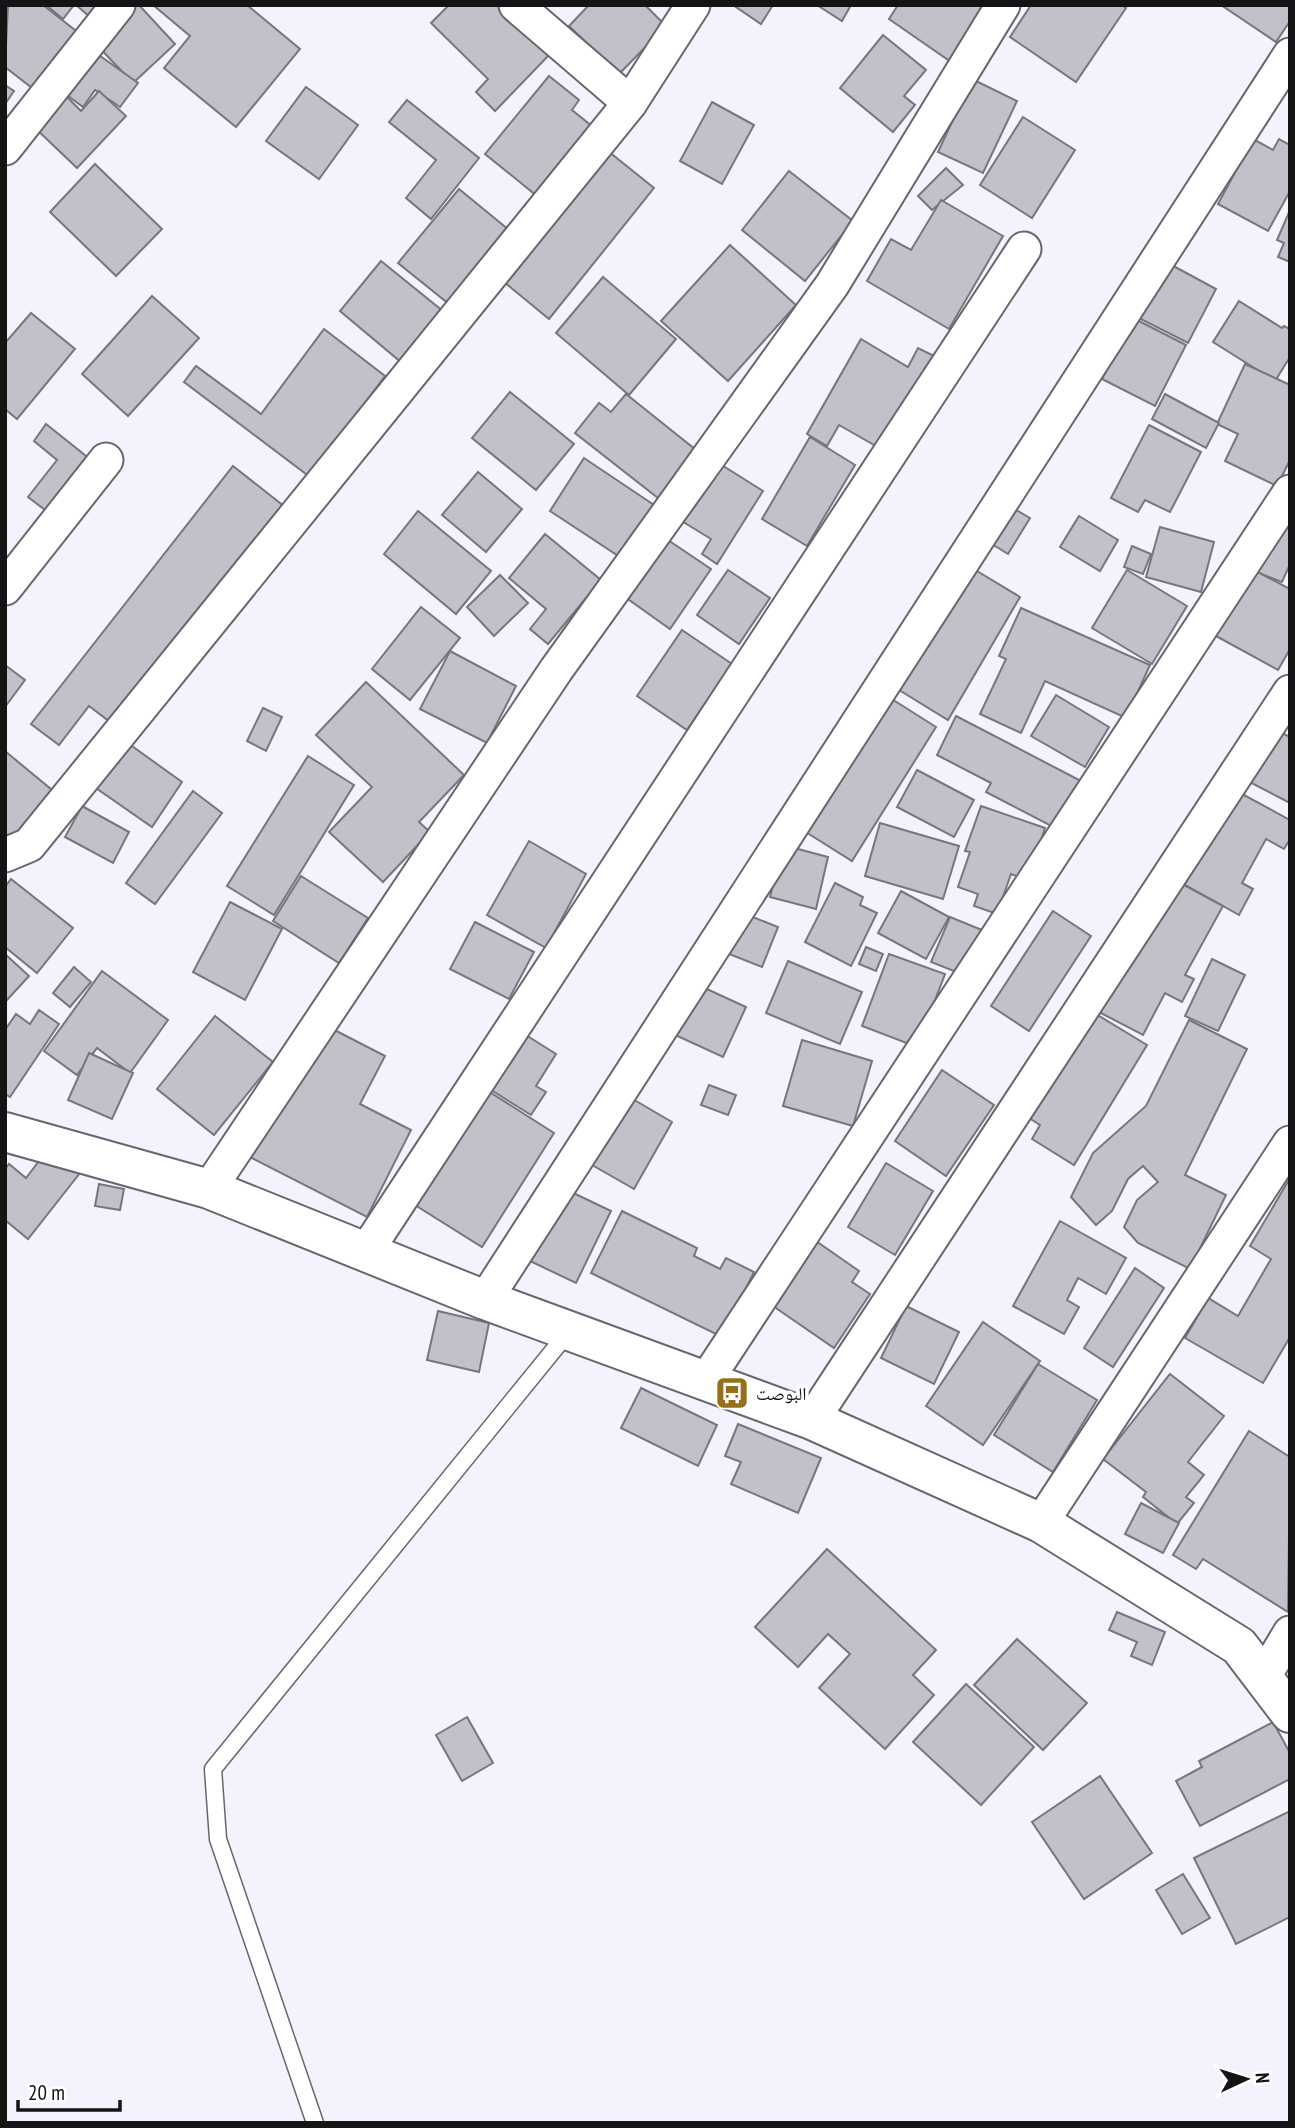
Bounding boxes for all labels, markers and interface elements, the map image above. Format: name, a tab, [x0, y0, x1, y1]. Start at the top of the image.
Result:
bus stop icon: البوصت	[713, 1374, 751, 1412]
place label: البوصت	[756, 1382, 807, 1405]
north arrow	[1211, 2044, 1281, 2114]
scale bar	[18, 2068, 119, 2112]
text: N	[1251, 2072, 1275, 2084]
text: 20 m	[28, 2079, 65, 2106]

